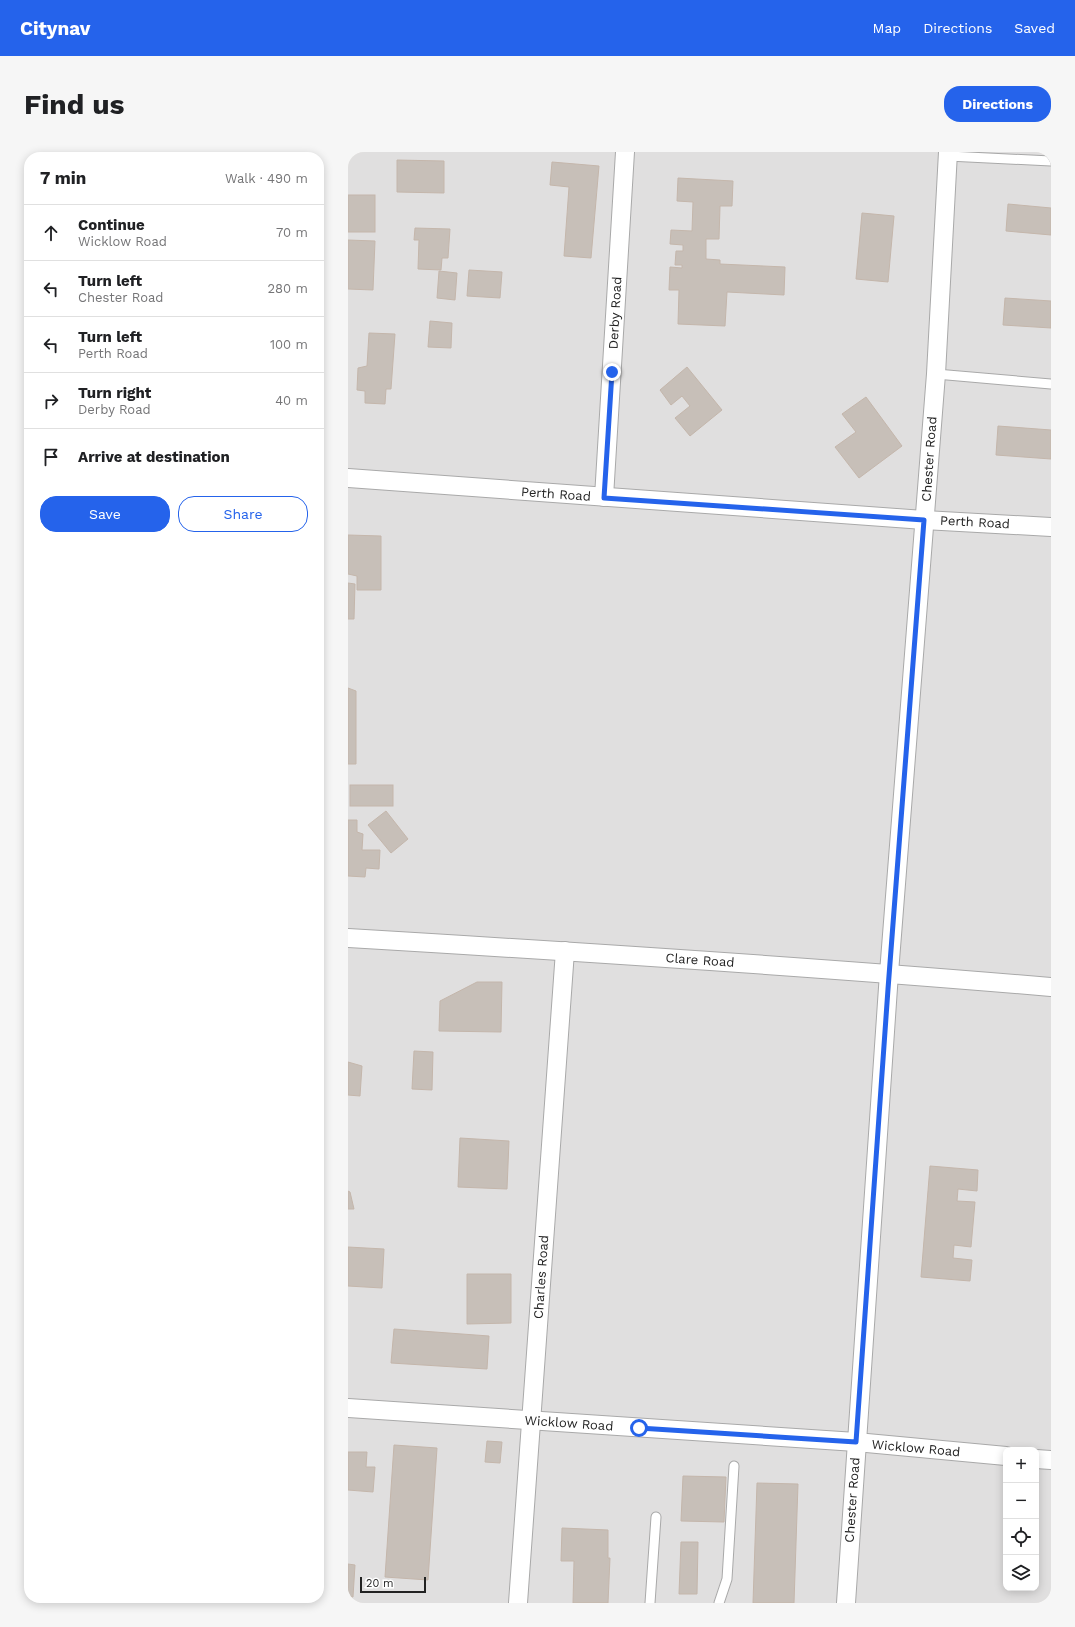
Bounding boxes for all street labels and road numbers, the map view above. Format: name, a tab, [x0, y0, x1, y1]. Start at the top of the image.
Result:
street label: Derby Road	[606, 276, 624, 350]
street label: Chester Road	[919, 416, 939, 502]
street label: Perth Road	[521, 484, 591, 504]
street label: Perth Road	[940, 513, 1010, 531]
street label: Clare Road	[665, 950, 735, 970]
street label: Charles Road	[531, 1235, 551, 1319]
street label: Wicklow Road	[524, 1412, 614, 1434]
street label: Wicklow Road	[871, 1437, 961, 1459]
street label: Chester Road	[842, 1457, 862, 1543]

